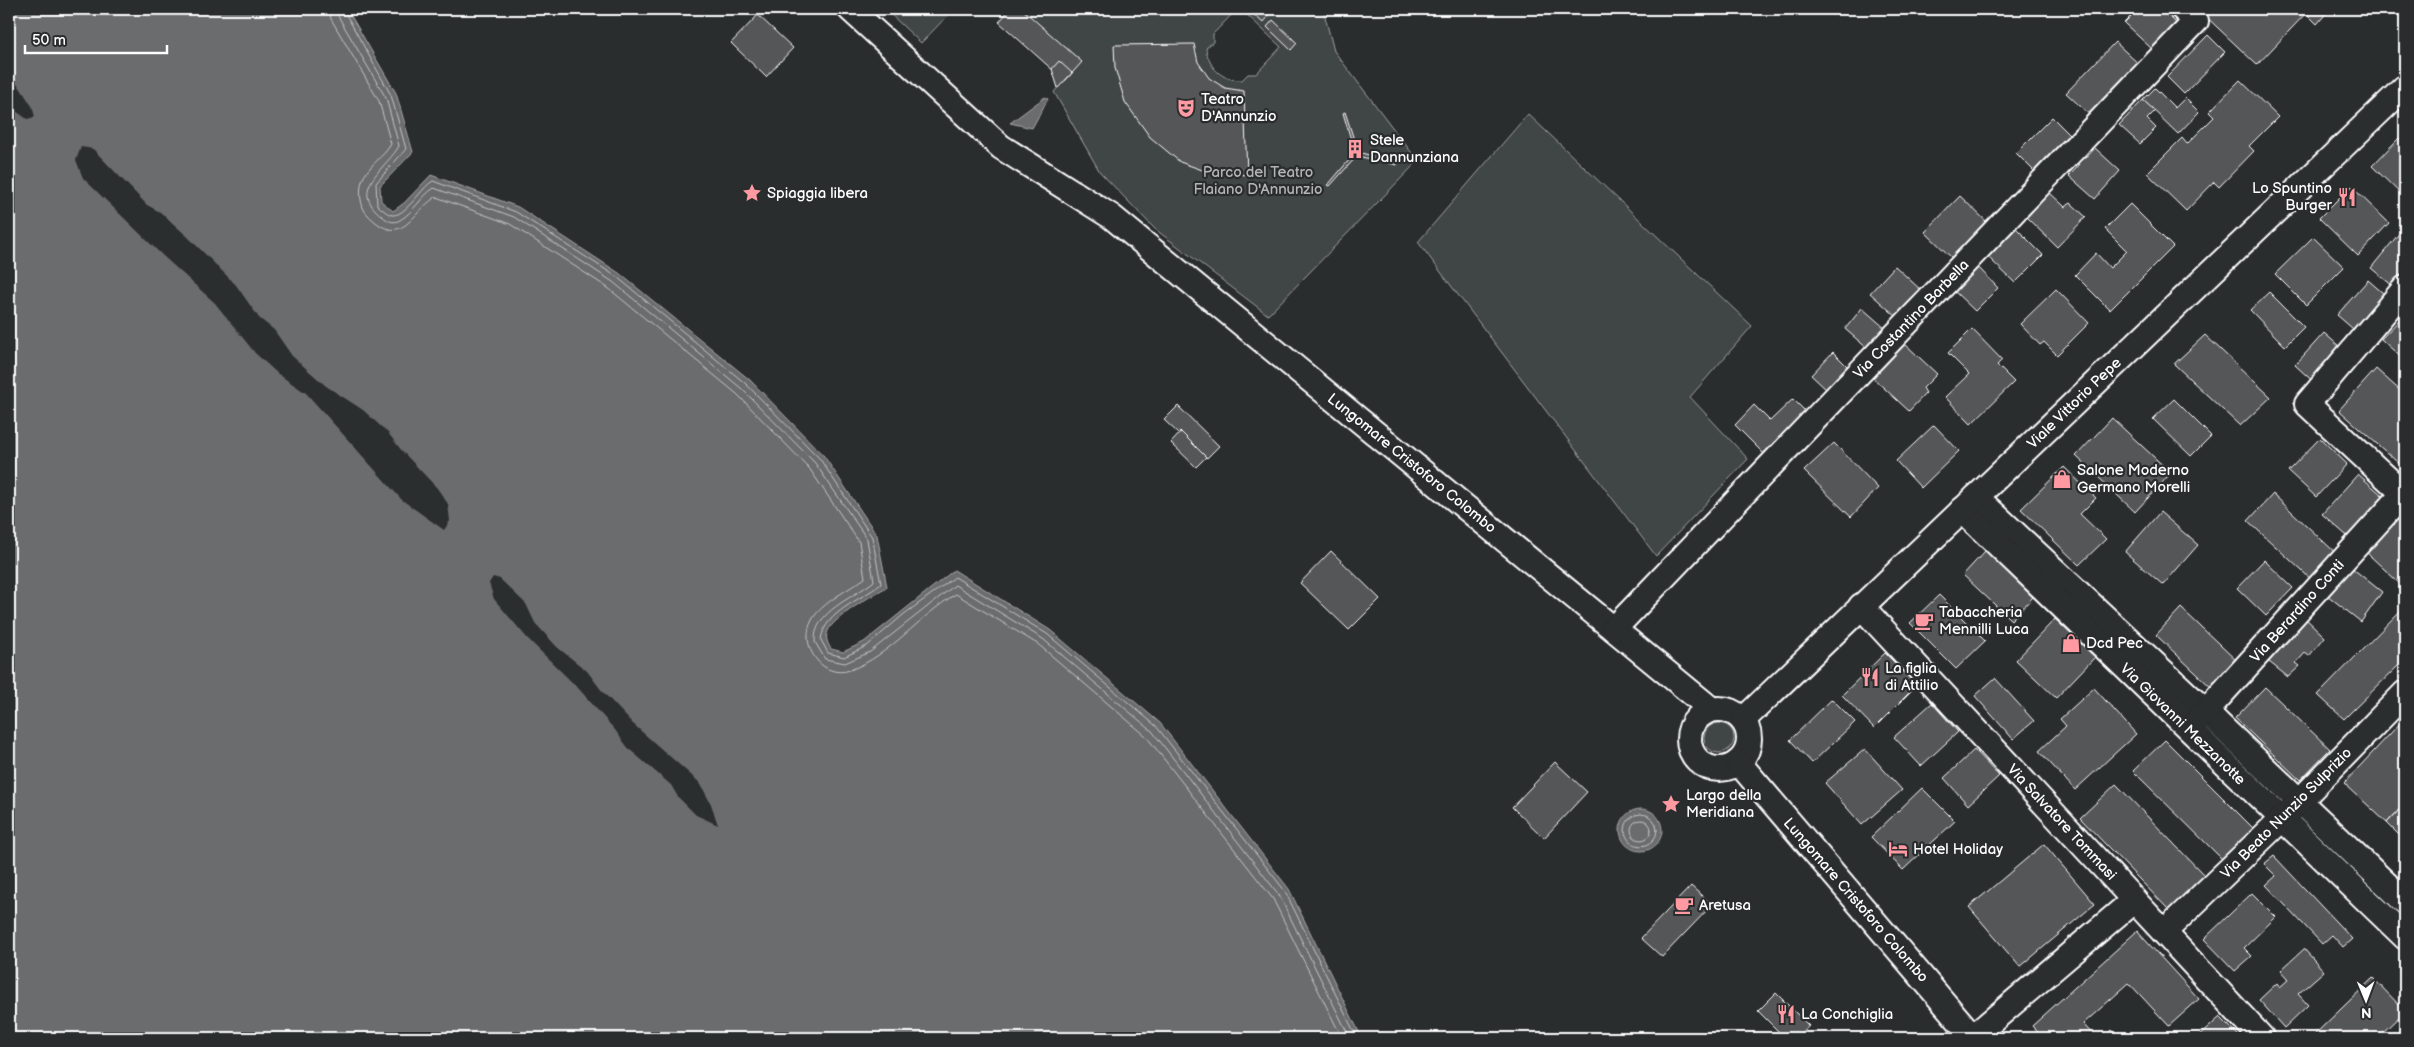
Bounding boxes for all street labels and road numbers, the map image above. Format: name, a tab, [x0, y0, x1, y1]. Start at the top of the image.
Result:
street label: Via Costantino Barbella	[1849, 256, 1973, 383]
street label: Viale Vittorio Pepe	[2023, 353, 2126, 453]
street label: Lungomare Cristoforo Colombo	[1323, 389, 1500, 537]
street label: Via Berardino Conti	[2246, 556, 2349, 667]
street label: Via Giovanni Mezzanotte	[2116, 659, 2250, 789]
street label: Via Beato Nunzio Sulprizio	[2217, 744, 2356, 883]
street label: Via Salvatore Tommasi	[2003, 760, 2120, 884]
street label: Lungomare Cristoforo Colombo	[1779, 814, 1932, 987]

